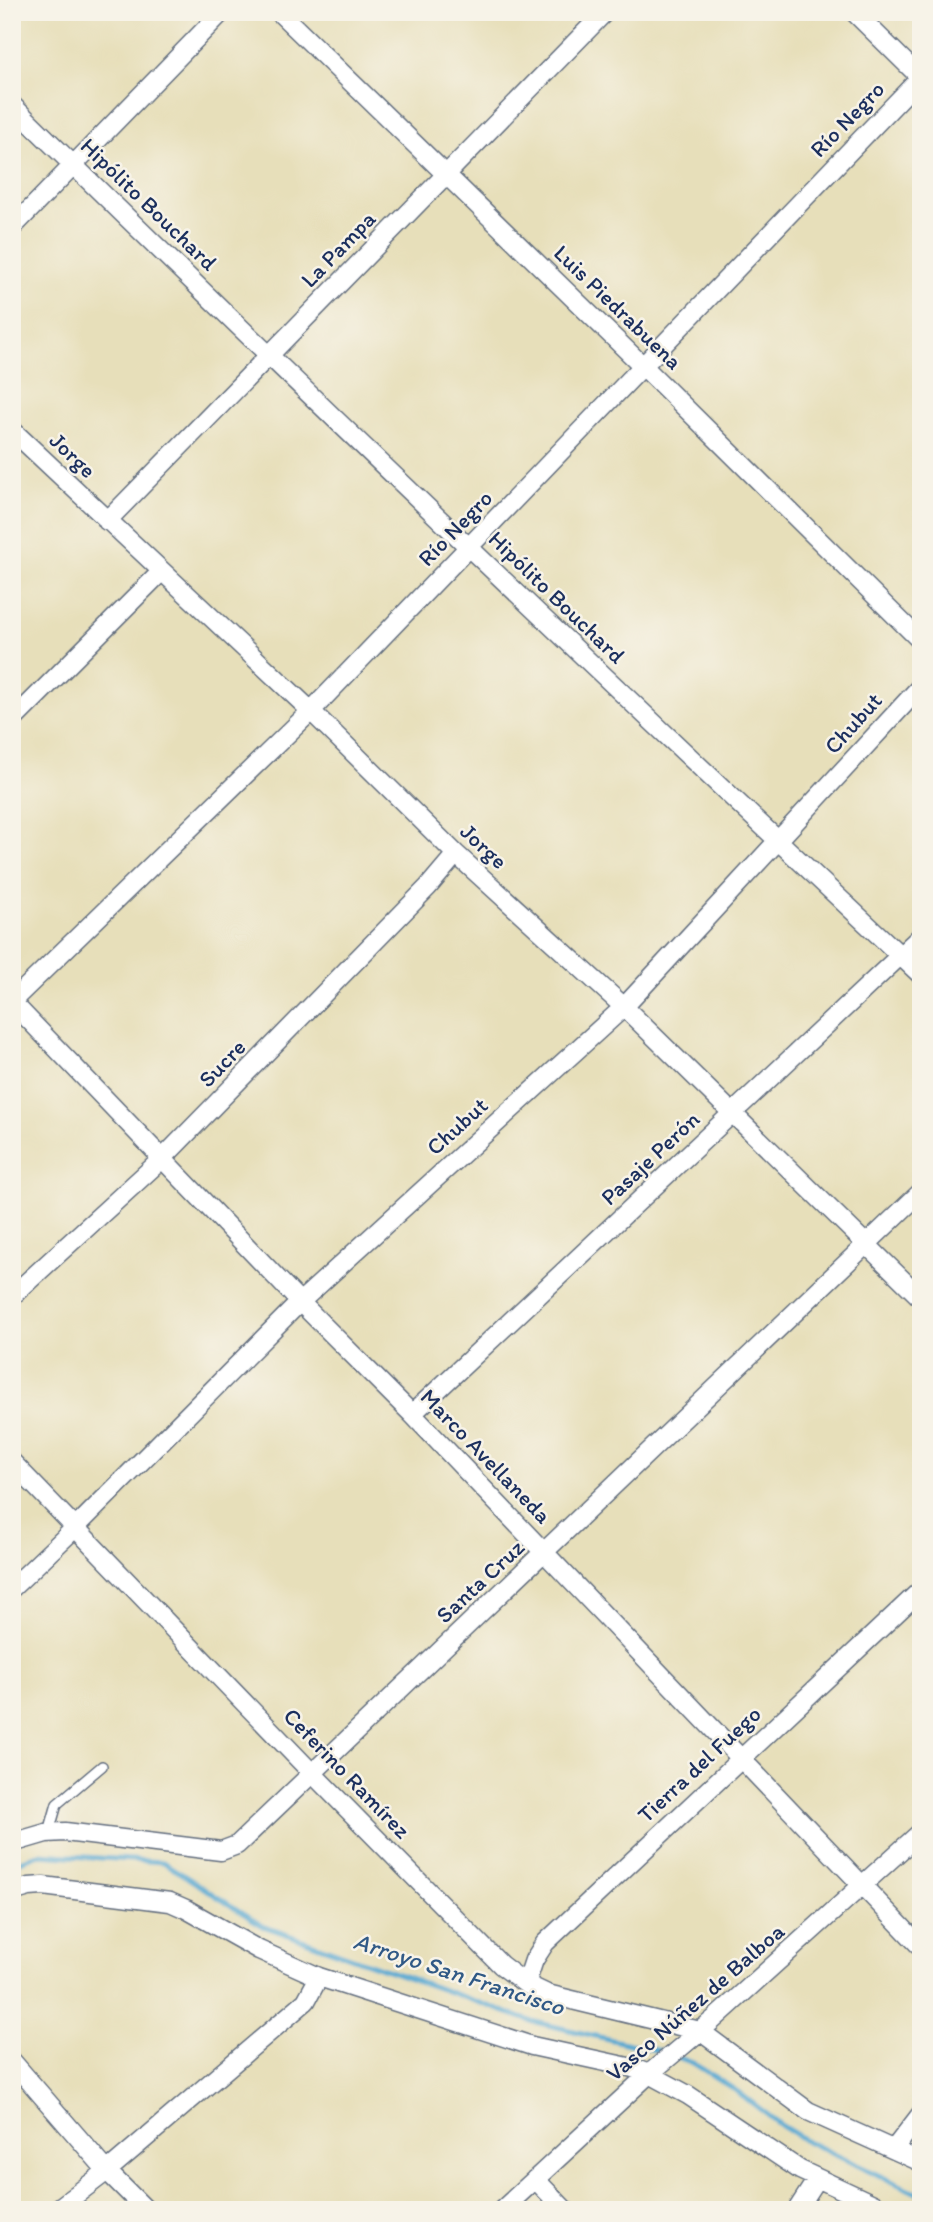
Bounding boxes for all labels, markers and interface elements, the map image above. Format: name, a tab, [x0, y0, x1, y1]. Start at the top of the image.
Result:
street label: Río Negro	[804, 75, 890, 163]
street label: Hipólito Bouchard	[75, 132, 223, 277]
street label: La Pampa	[295, 205, 381, 293]
street label: Luis Piedrabuena	[548, 239, 688, 375]
street label: Jorge	[44, 426, 102, 484]
street label: Río Negro	[412, 484, 498, 572]
street label: Hipólito Bouchard	[483, 525, 631, 670]
street label: Chubut	[818, 686, 888, 760]
street label: Jorge	[455, 817, 513, 875]
street label: Sucre	[192, 1033, 252, 1093]
street label: Chubut	[420, 1091, 494, 1161]
street label: Pasaje Perón	[595, 1105, 705, 1211]
street label: Marco Avellaneda	[415, 1383, 557, 1529]
street label: Santa Cruz	[430, 1533, 530, 1629]
street label: Tierra del Fuego	[631, 1700, 767, 1828]
street label: Ceferino Ramírez	[278, 1702, 417, 1844]
street label: Vasco Núñez de Balboa	[600, 1917, 790, 2087]
water label: Arroyo San Francisco	[350, 1926, 569, 2021]

